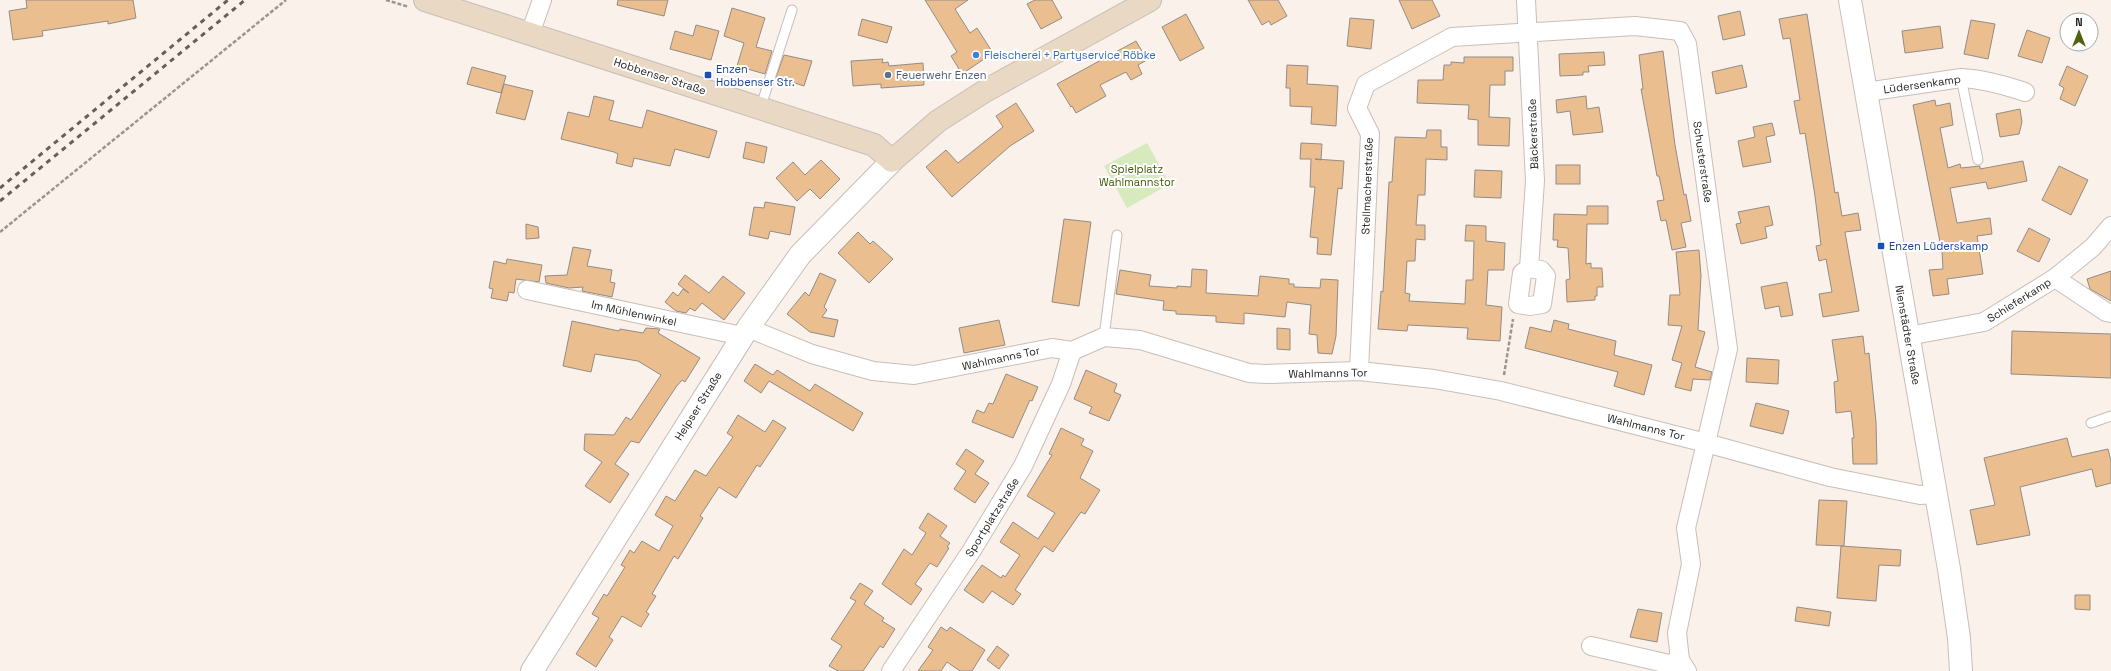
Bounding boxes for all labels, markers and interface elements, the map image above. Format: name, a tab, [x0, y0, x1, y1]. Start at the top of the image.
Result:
north arrow	[2059, 12, 2099, 52]
text: N	[2075, 15, 2083, 29]
place label: Fleischerei + Partyservice Röbke	[984, 48, 1156, 62]
marker: Fleischerei + Partyservice Röbke	[971, 50, 981, 60]
street label: Hobbenser Straße	[612, 54, 708, 98]
place label: Enzen Hobbenser Str.	[716, 62, 795, 89]
place label: Feuerwehr Enzen	[896, 68, 986, 82]
marker: Enzen Hobbenser Str.	[703, 70, 713, 80]
marker: Feuerwehr Enzen	[883, 70, 893, 80]
street label: Lüdersenkamp	[1882, 72, 1962, 96]
street label: Bäckerstraße	[1525, 98, 1541, 170]
street label: Schusterstraße	[1690, 120, 1716, 204]
street label: Stellmacherstraße	[1358, 137, 1376, 235]
park label: Spielplatz Wahlmannstor	[1099, 162, 1175, 189]
place label: Enzen Lüderskamp	[1889, 239, 1988, 253]
marker: Enzen Lüderskamp	[1876, 241, 1886, 251]
street label: Schieferkamp	[1984, 275, 2054, 325]
street label: Nienstädter Straße	[1892, 284, 1924, 386]
street label: Im Mühlenwinkel	[590, 297, 678, 329]
street label: Wahlmanns Tor	[961, 343, 1041, 373]
street label: Wahlmanns Tor	[1288, 365, 1368, 381]
street label: Helpser Straße	[671, 369, 725, 443]
street label: Wahlmanns Tor	[1606, 411, 1686, 443]
street label: Sportplatzstraße	[962, 475, 1022, 559]

